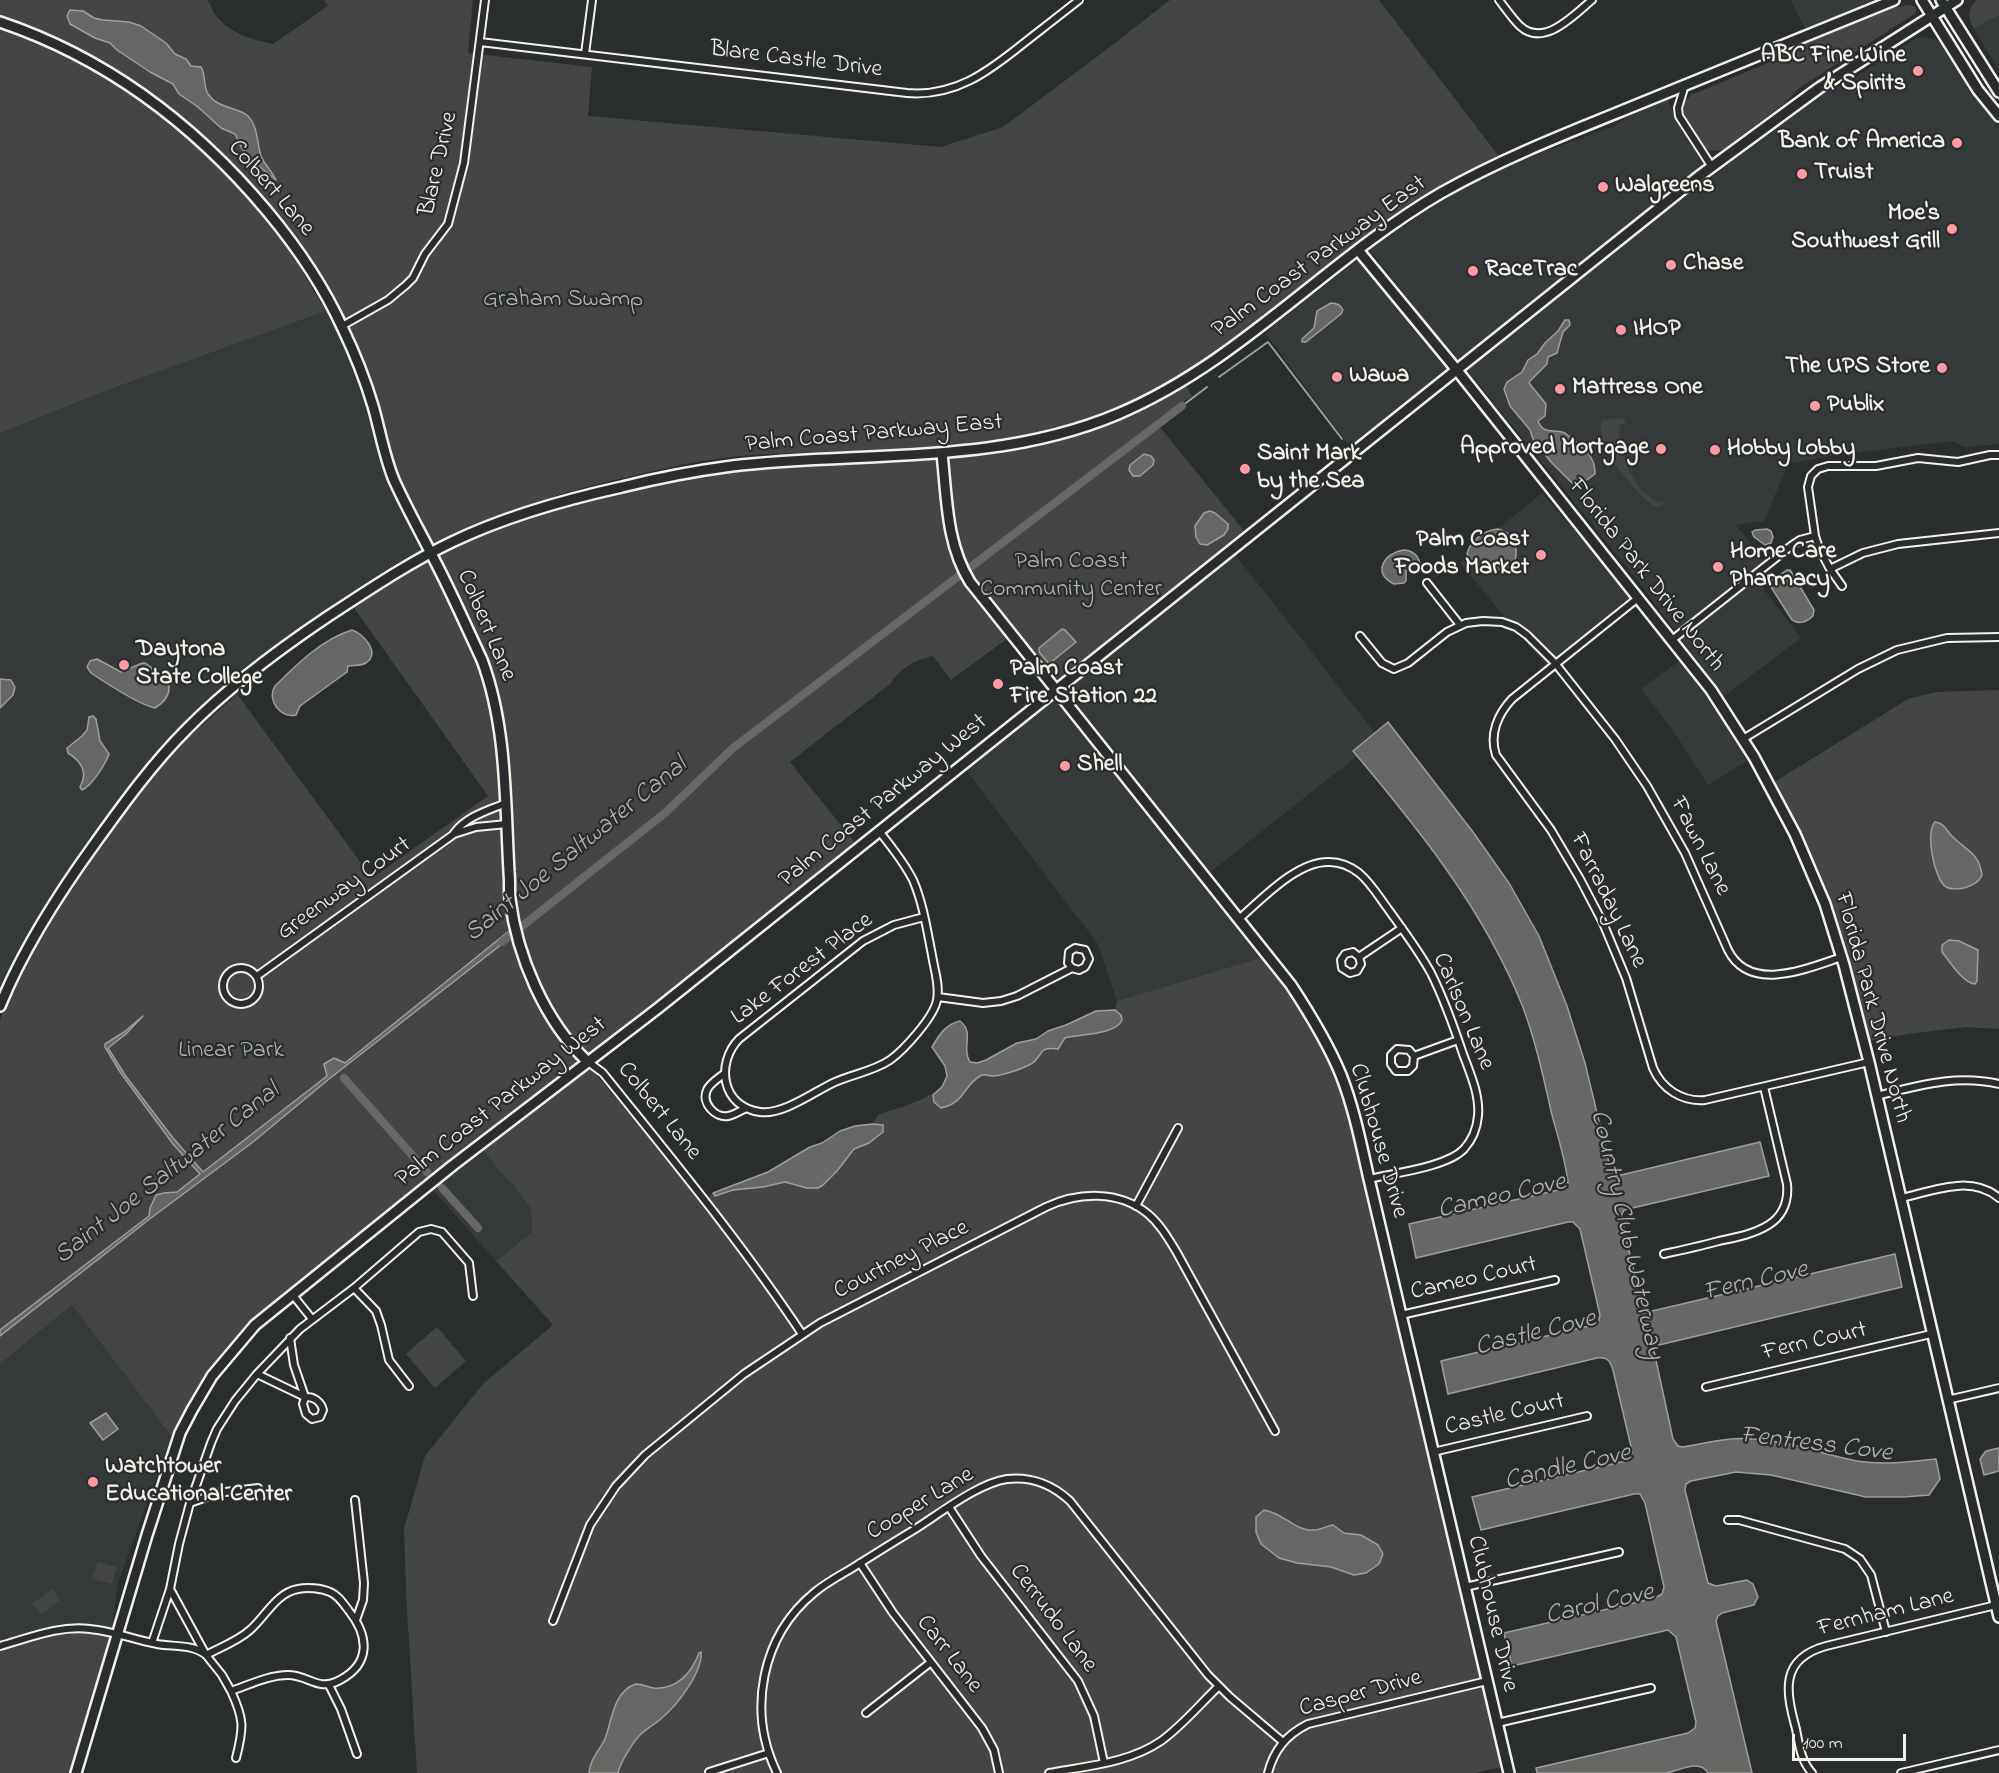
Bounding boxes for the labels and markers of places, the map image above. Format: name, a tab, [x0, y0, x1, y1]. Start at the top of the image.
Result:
place label: ABC Fine Wine & Spirits	[1761, 43, 1906, 99]
marker: ABC Fine Wine & Spirits	[1911, 64, 1925, 78]
place label: Bank of America	[1778, 129, 1945, 157]
marker: Bank of America	[1950, 136, 1964, 150]
place label: Truist	[1814, 160, 1873, 188]
marker: Truist	[1795, 167, 1809, 181]
place label: Walgreens	[1615, 173, 1714, 201]
marker: Walgreens	[1596, 180, 1610, 194]
place label: Moe's Southwest Grill	[1791, 201, 1940, 257]
marker: Moe's Southwest Grill	[1945, 222, 1959, 236]
place label: Chase	[1683, 251, 1744, 279]
place label: RaceTrac	[1485, 257, 1577, 285]
marker: Chase	[1664, 258, 1678, 272]
marker: RaceTrac	[1466, 264, 1480, 278]
place label: IHOP	[1633, 316, 1681, 344]
marker: IHOP	[1614, 323, 1628, 337]
place label: The UPS Store	[1785, 354, 1930, 382]
marker: The UPS Store	[1935, 361, 1949, 375]
place label: Wawa	[1349, 363, 1409, 391]
marker: Wawa	[1330, 370, 1344, 384]
place label: Mattress One	[1572, 375, 1703, 403]
marker: Mattress One	[1553, 382, 1567, 396]
place label: Publix	[1827, 392, 1884, 420]
marker: Publix	[1808, 399, 1822, 413]
place label: Approved Mortgage	[1460, 435, 1649, 463]
place label: Hobby Lobby	[1727, 436, 1855, 464]
place label: Saint Mark by the Sea	[1257, 441, 1364, 497]
marker: Approved Mortgage	[1654, 442, 1668, 456]
marker: Hobby Lobby	[1708, 443, 1722, 457]
marker: Saint Mark by the Sea	[1238, 462, 1252, 476]
place label: Palm Coast Foods Market	[1395, 527, 1529, 583]
place label: Home Care Pharmacy	[1730, 539, 1836, 595]
marker: Palm Coast Foods Market	[1534, 548, 1548, 562]
marker: Home Care Pharmacy	[1711, 560, 1725, 574]
place label: Daytona State College	[136, 637, 263, 693]
place label: Palm Coast Fire Station 22	[1010, 656, 1157, 712]
marker: Daytona State College	[117, 658, 131, 672]
marker: Palm Coast Fire Station 22	[991, 677, 1005, 691]
place label: Shell	[1077, 752, 1123, 780]
marker: Shell	[1058, 759, 1072, 773]
place label: Watchtower Educational Center	[105, 1454, 292, 1510]
marker: Watchtower Educational Center	[86, 1475, 100, 1489]

